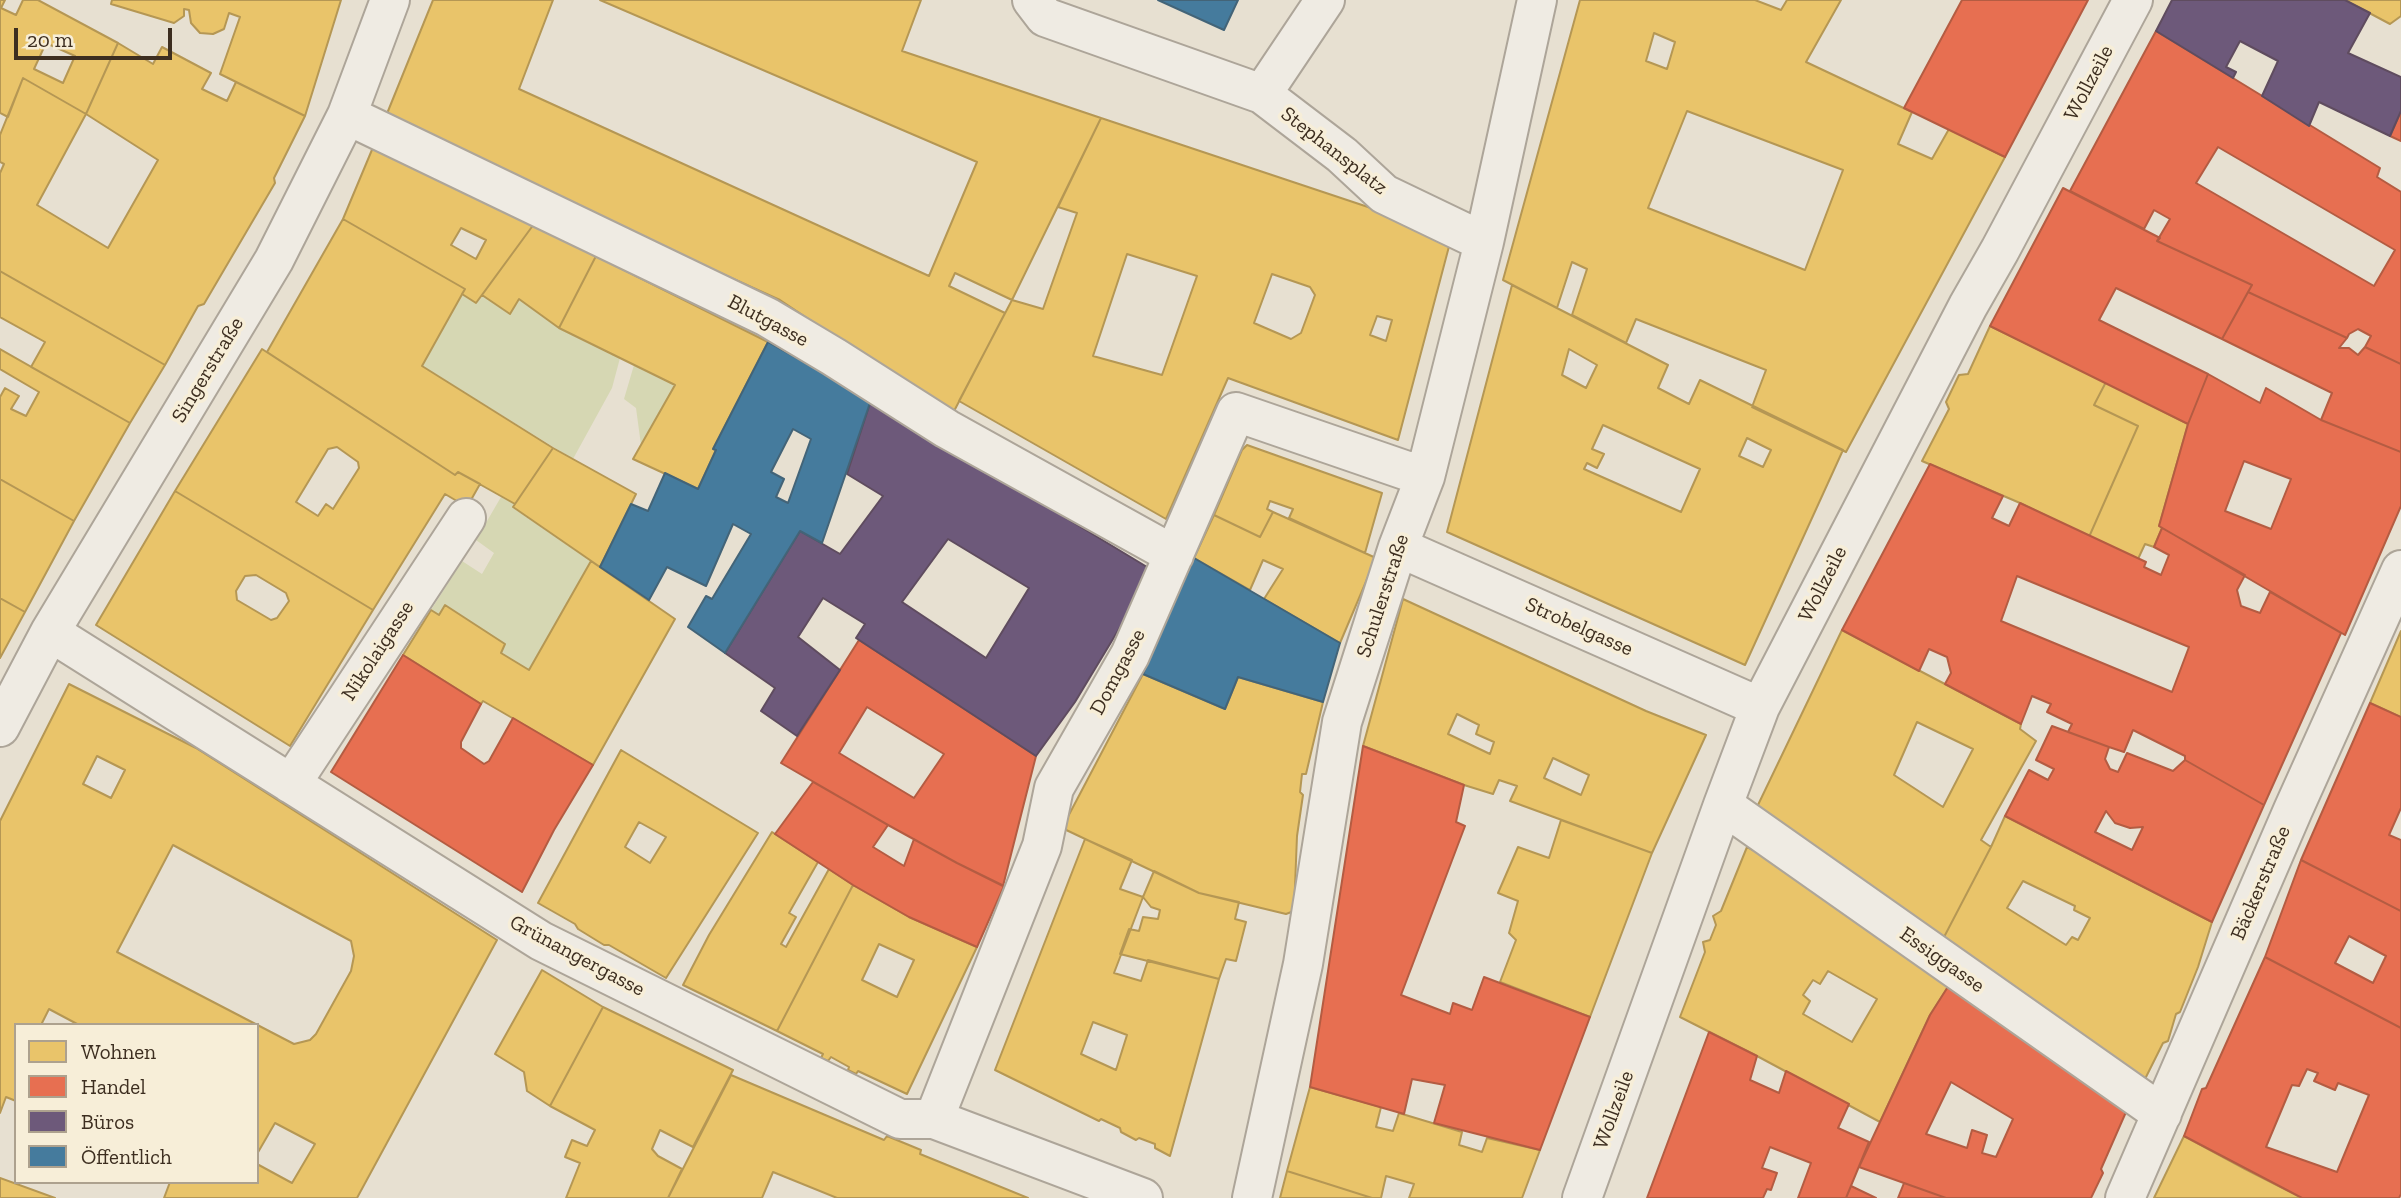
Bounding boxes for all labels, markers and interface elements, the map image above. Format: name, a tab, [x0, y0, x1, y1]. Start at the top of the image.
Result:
scale bar	[18, 14, 175, 58]
text: 20 m	[27, 27, 73, 52]
street label: Wollzeile	[2059, 41, 2119, 125]
street label: Stephansplatz	[1276, 102, 1392, 200]
street label: Blutgasse	[723, 289, 813, 353]
street label: Singerstraße	[167, 313, 249, 427]
street label: Schulerstraße	[1351, 531, 1415, 661]
street label: Wollzeile	[1793, 542, 1853, 626]
street label: Strobelgasse	[1521, 592, 1637, 662]
street label: Nikolaigasse	[336, 596, 420, 706]
street label: Domgasse	[1085, 625, 1151, 719]
street label: Bäckerstraße	[2226, 822, 2296, 944]
street label: Grünangergasse	[505, 910, 649, 1002]
street label: Essiggasse	[1895, 922, 1989, 998]
legend	[14, 1023, 259, 1184]
text: Wohnen	[81, 1039, 156, 1064]
street label: Wollzeile	[1588, 1067, 1640, 1153]
text: Handel	[81, 1074, 146, 1099]
text: Büros	[81, 1109, 134, 1134]
text: Öffentlich	[81, 1144, 172, 1169]

